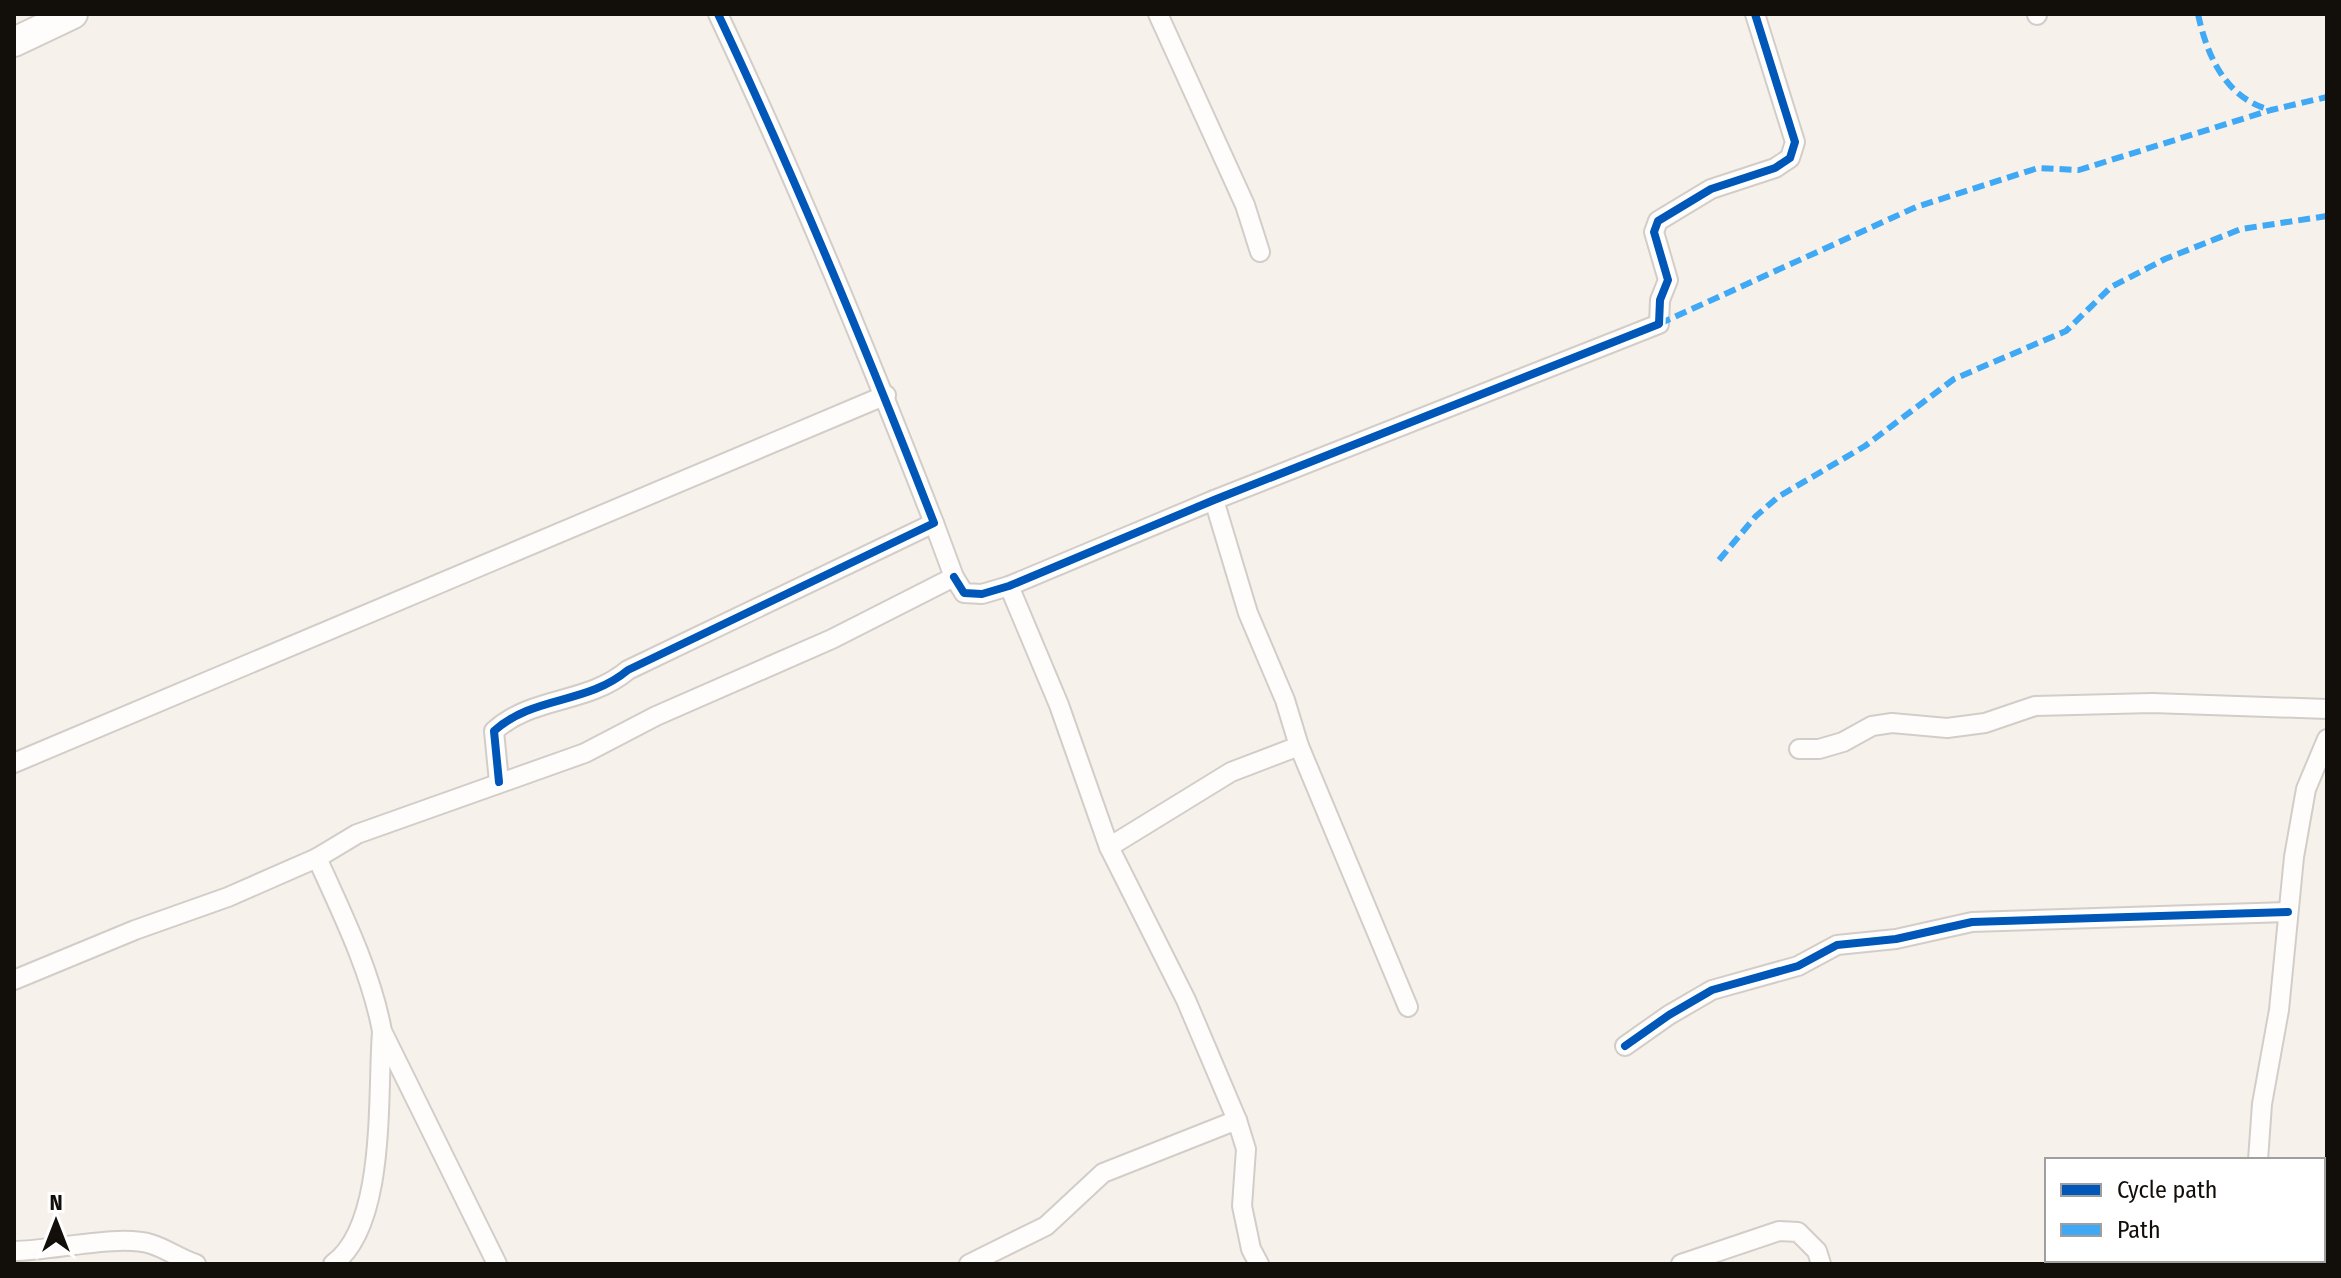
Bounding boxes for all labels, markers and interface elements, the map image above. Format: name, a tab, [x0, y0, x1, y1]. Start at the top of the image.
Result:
legend	[2045, 1158, 2325, 1262]
text: Cycle path	[2117, 1176, 2217, 1204]
north arrow	[16, 1182, 96, 1262]
text: N	[49, 1189, 63, 1216]
text: Path	[2117, 1216, 2161, 1244]

